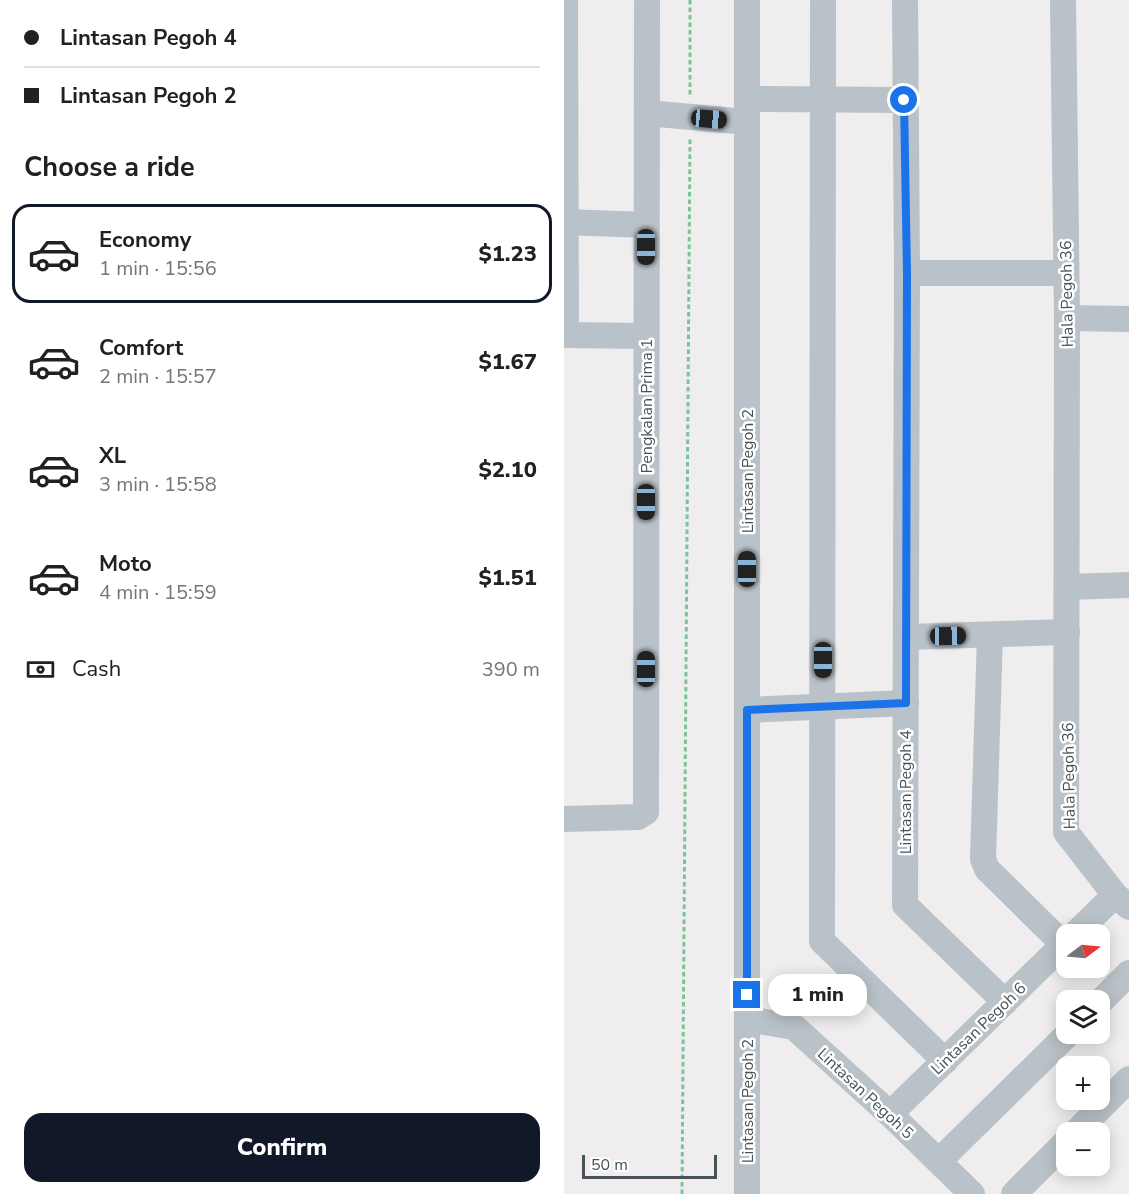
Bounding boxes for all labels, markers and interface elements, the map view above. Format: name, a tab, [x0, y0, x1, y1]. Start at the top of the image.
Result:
text: Lintasan Pegoh 4	[60, 23, 237, 53]
text: Lintasan Pegoh 2	[60, 81, 237, 111]
route start	[890, 86, 917, 113]
car	[690, 108, 728, 130]
text: Choose a ride	[24, 149, 195, 186]
text: Economy	[99, 225, 191, 255]
icon: car	[27, 227, 81, 281]
car	[637, 229, 655, 265]
text: $1.23	[478, 239, 537, 269]
street label: Hala Pegoh 36	[1055, 240, 1079, 348]
text: 1 min · 15:56	[99, 255, 217, 282]
text: Comfort	[99, 333, 183, 363]
icon: car	[27, 335, 81, 389]
street label: Pengkalan Prima 1	[636, 339, 658, 473]
text: $1.67	[478, 347, 537, 377]
text: 2 min · 15:57	[99, 363, 217, 390]
street label: Lintasan Pegoh 2	[737, 409, 759, 533]
text: XL	[99, 441, 126, 471]
icon: car	[27, 443, 81, 497]
text: $2.10	[478, 455, 537, 485]
text: 3 min · 15:58	[99, 471, 217, 498]
car	[637, 484, 655, 520]
text: Moto	[99, 549, 152, 579]
icon: car	[27, 551, 81, 605]
car	[738, 551, 756, 587]
text: $1.51	[478, 563, 537, 593]
text: 4 min · 15:59	[99, 579, 217, 606]
car	[930, 627, 966, 645]
car	[814, 642, 832, 678]
car	[637, 651, 655, 687]
icon: cash	[24, 653, 57, 686]
text: Cash	[72, 654, 121, 684]
text: 390 m	[482, 656, 540, 683]
street label: Hala Pegoh 36	[1057, 722, 1081, 830]
street label: Lintasan Pegoh 4	[895, 729, 917, 854]
north arrow	[1056, 924, 1110, 978]
map controls	[1056, 924, 1110, 1176]
callout: 1 min	[768, 974, 867, 1016]
street label: Lintasan Pegoh 6	[926, 978, 1031, 1080]
route end	[733, 981, 760, 1008]
text: 1 min	[791, 981, 844, 1008]
button: layers	[1056, 990, 1110, 1044]
street label: Lintasan Pegoh 2	[737, 1039, 759, 1163]
street label: Lintasan Pegoh 5	[812, 1043, 918, 1144]
button: +	[1056, 1056, 1110, 1110]
button: Confirm	[24, 1113, 540, 1182]
button: −	[1056, 1122, 1110, 1176]
scale bar	[582, 1152, 717, 1180]
text: 50 m	[591, 1154, 628, 1176]

